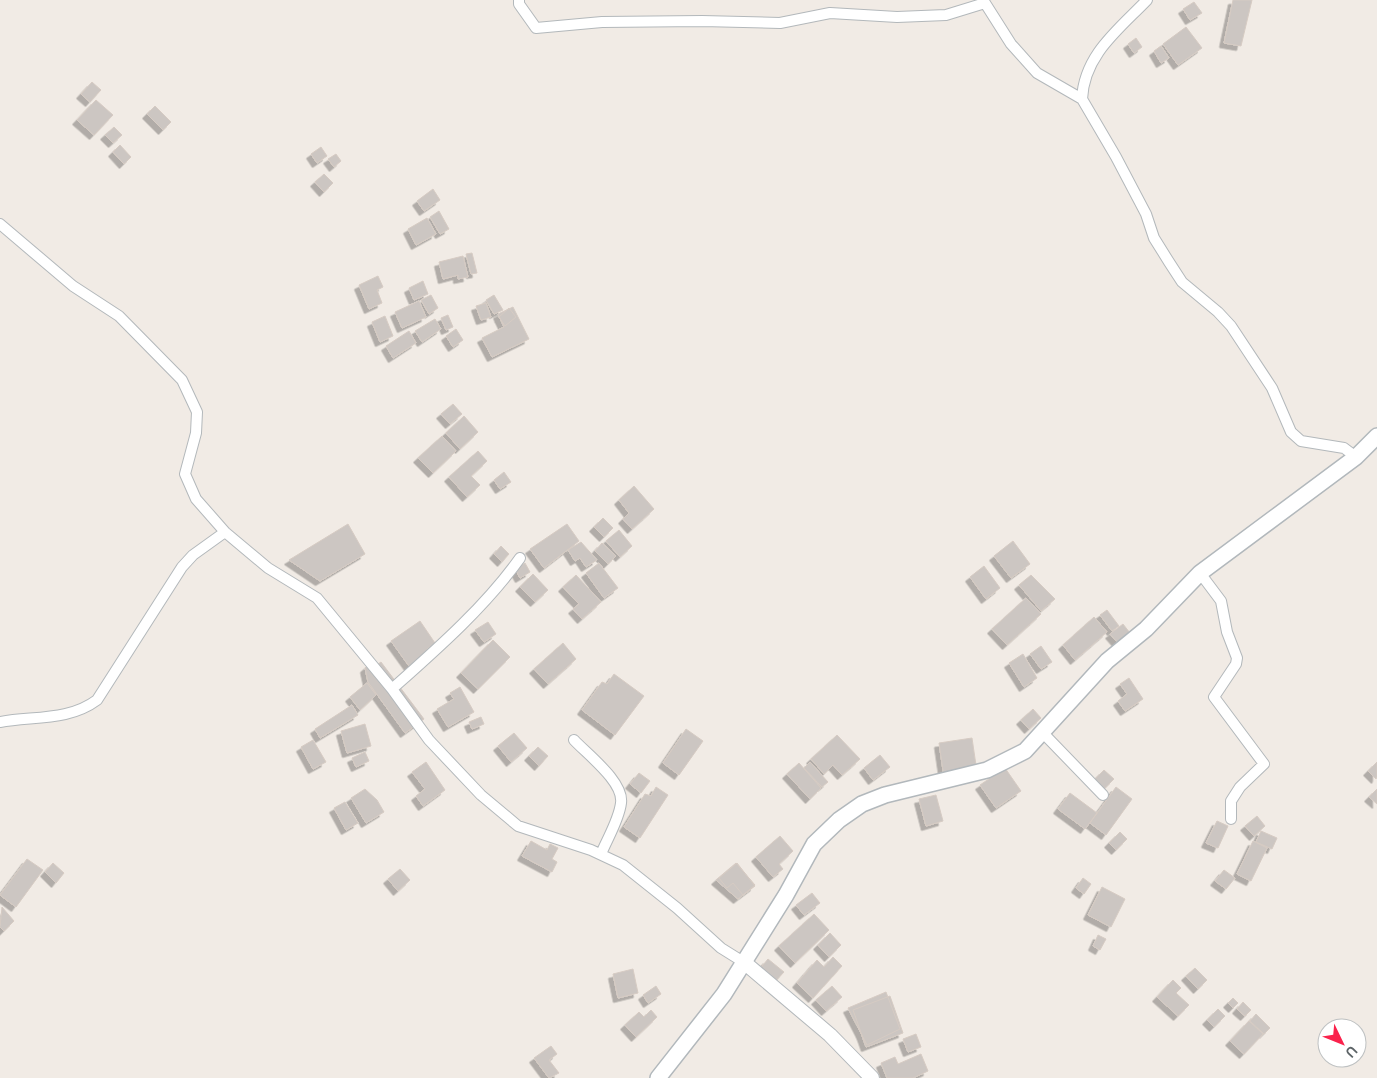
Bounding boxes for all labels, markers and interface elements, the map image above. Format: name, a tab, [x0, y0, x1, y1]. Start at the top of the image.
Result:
north arrow	[1317, 1018, 1367, 1068]
text: U	[1341, 1042, 1362, 1062]

